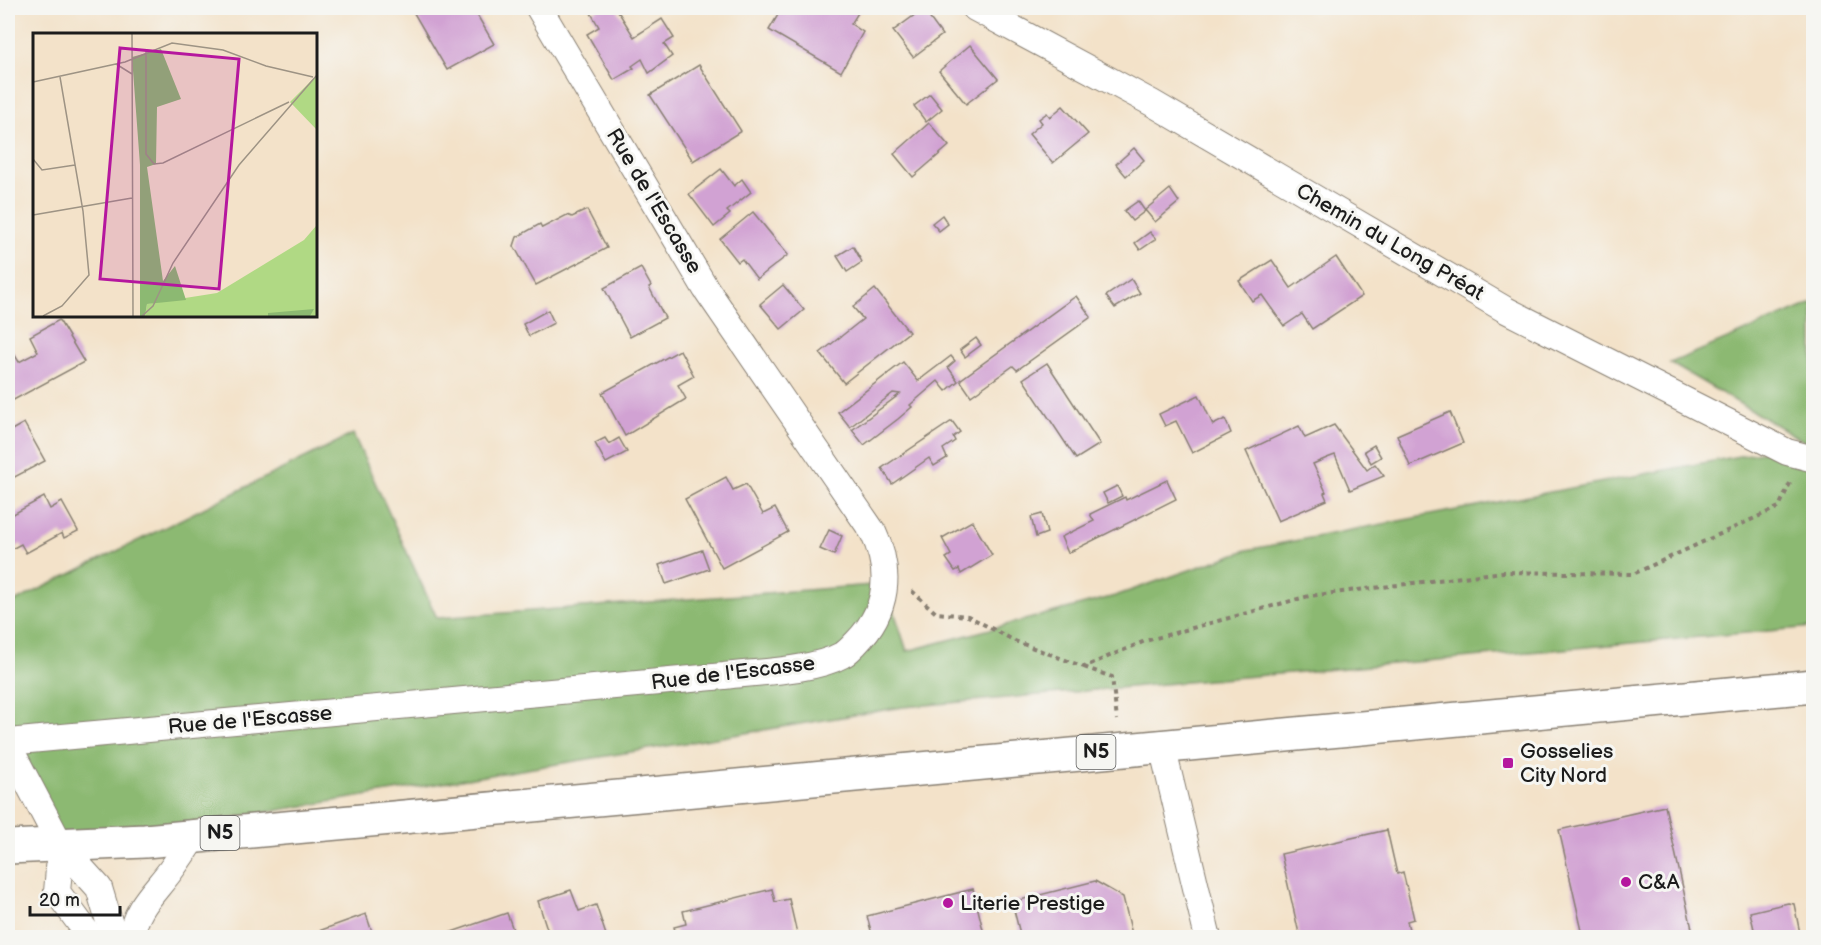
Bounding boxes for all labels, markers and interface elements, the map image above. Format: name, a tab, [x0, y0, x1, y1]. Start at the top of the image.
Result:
inset map	[33, 33, 316, 316]
street label: Rue de l'Escasse	[601, 124, 707, 278]
street label: Chemin du Long Préat	[1292, 178, 1489, 306]
street label: Rue de l'Escasse	[650, 651, 816, 695]
street label: Rue de l'Escasse	[167, 700, 333, 740]
road number: N5	[1076, 735, 1116, 769]
place label: Gosselies City Nord	[1520, 739, 1613, 788]
marker: Gosselies City Nord	[1501, 756, 1515, 770]
road number: N5	[200, 816, 240, 850]
place label: C&A	[1638, 870, 1680, 895]
marker: C&A	[1619, 875, 1633, 889]
scale bar	[30, 879, 120, 917]
text: 20 m	[39, 890, 80, 911]
place label: Literie Prestige	[960, 891, 1105, 916]
marker: Literie Prestige	[941, 896, 955, 910]

